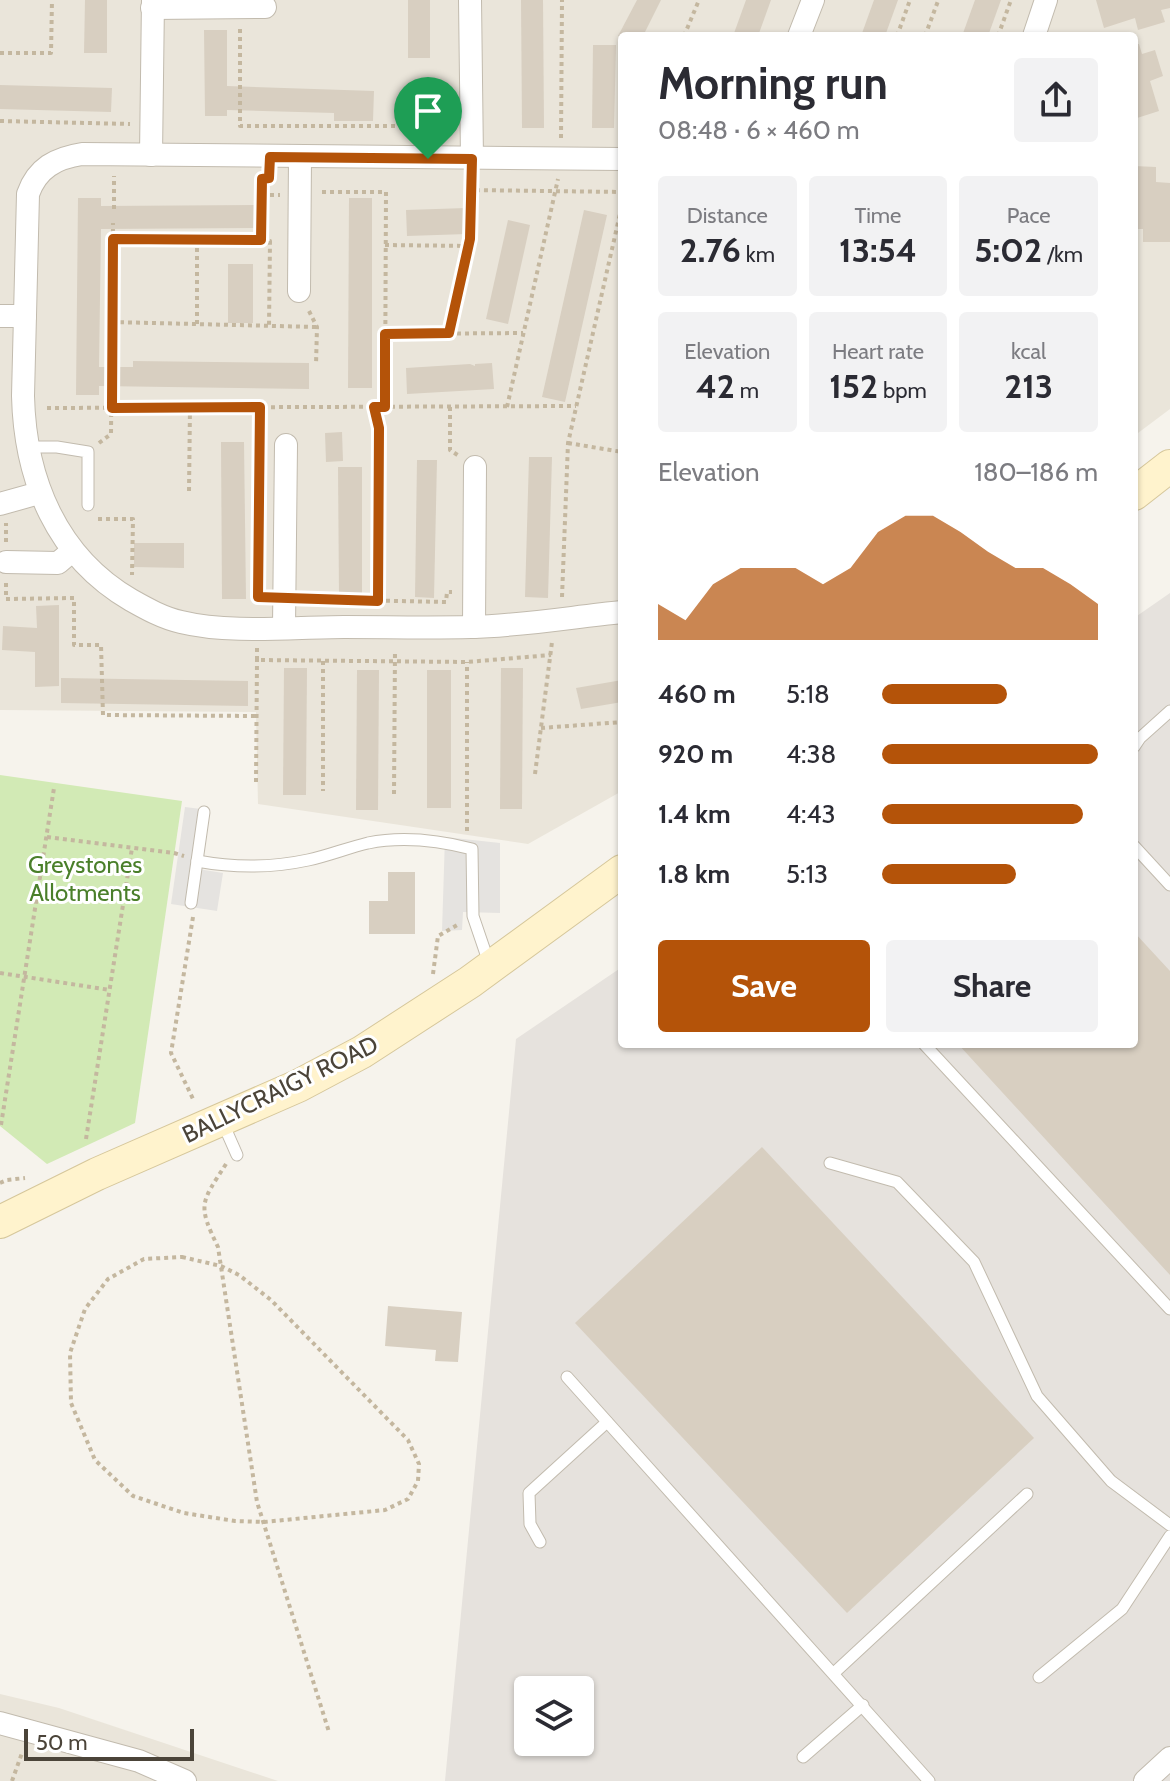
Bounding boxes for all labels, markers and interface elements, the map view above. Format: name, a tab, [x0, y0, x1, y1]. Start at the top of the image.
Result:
text: Morning run	[658, 57, 888, 110]
button: share	[1014, 58, 1098, 142]
pin	[394, 77, 462, 159]
icon: arrive	[406, 89, 450, 133]
text: 08:48 · 6 × 460 m	[658, 114, 860, 146]
text: Distance	[687, 202, 768, 229]
text: Time	[855, 202, 901, 229]
text: Pace	[1007, 202, 1051, 229]
text: 2.76	[680, 229, 741, 271]
text: 13:54	[839, 229, 917, 271]
text: 5:02	[974, 229, 1042, 271]
text: km	[741, 241, 775, 268]
text: /km	[1042, 241, 1083, 268]
text: Elevation	[684, 338, 770, 365]
text: Heart rate	[832, 338, 924, 365]
text: kcal	[1011, 338, 1046, 365]
text: 42	[696, 365, 735, 407]
text: 152	[829, 365, 878, 407]
text: 213	[1004, 365, 1053, 407]
text: m	[735, 377, 759, 404]
text: bpm	[878, 377, 927, 404]
text: Elevation	[658, 456, 760, 488]
text: 180–186 m	[974, 456, 1098, 488]
text: 460 m	[658, 678, 736, 710]
text: 5:18	[786, 678, 830, 710]
text: 920 m	[658, 738, 733, 770]
text: 4:38	[786, 738, 836, 770]
text: 1.4 km	[658, 798, 731, 830]
text: 4:43	[786, 798, 836, 830]
park label: Greystones Allotments	[28, 850, 142, 907]
text: 1.8 km	[658, 858, 730, 890]
text: 5:13	[786, 858, 828, 890]
button: Save	[658, 940, 870, 1032]
button: Share	[886, 940, 1098, 1032]
street label: BALLYCRAIGY ROAD	[177, 1029, 383, 1149]
map controls	[514, 1676, 594, 1756]
button: layers	[514, 1676, 594, 1756]
scale bar	[24, 1725, 194, 1761]
text: 50 m	[36, 1729, 88, 1756]

